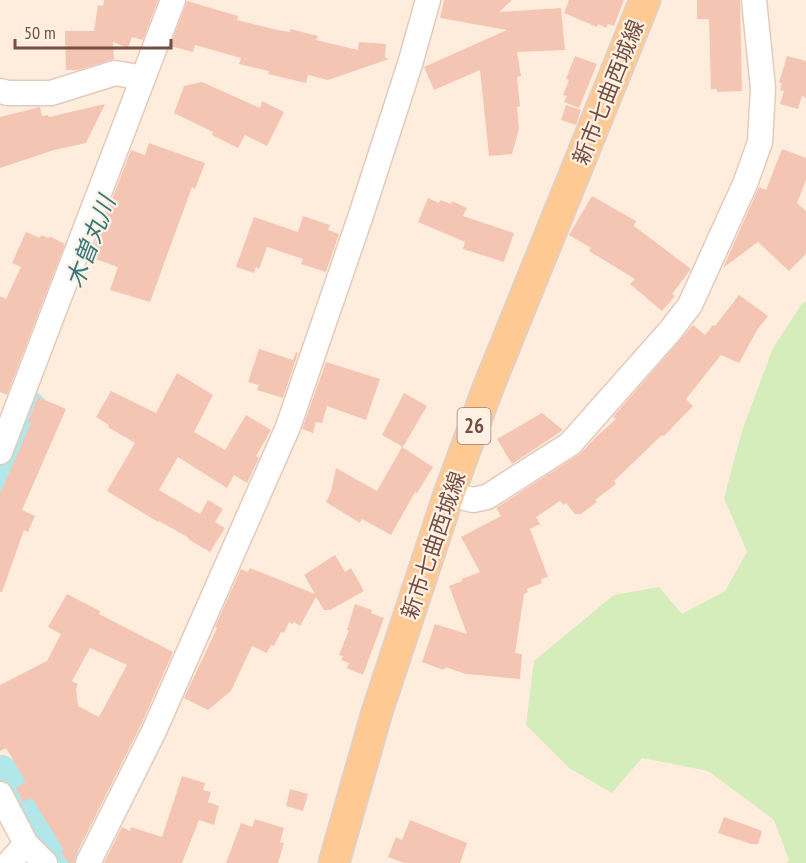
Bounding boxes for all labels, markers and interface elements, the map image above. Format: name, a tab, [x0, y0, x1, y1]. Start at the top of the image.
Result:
scale bar	[15, 12, 171, 50]
street label: 新市七曲西城線	[566, 15, 650, 169]
text: 50 m	[24, 21, 56, 44]
water label: 木曽丸川	[59, 189, 123, 292]
road number: 26	[458, 408, 490, 444]
street label: 新市七曲西城線	[395, 468, 471, 622]

